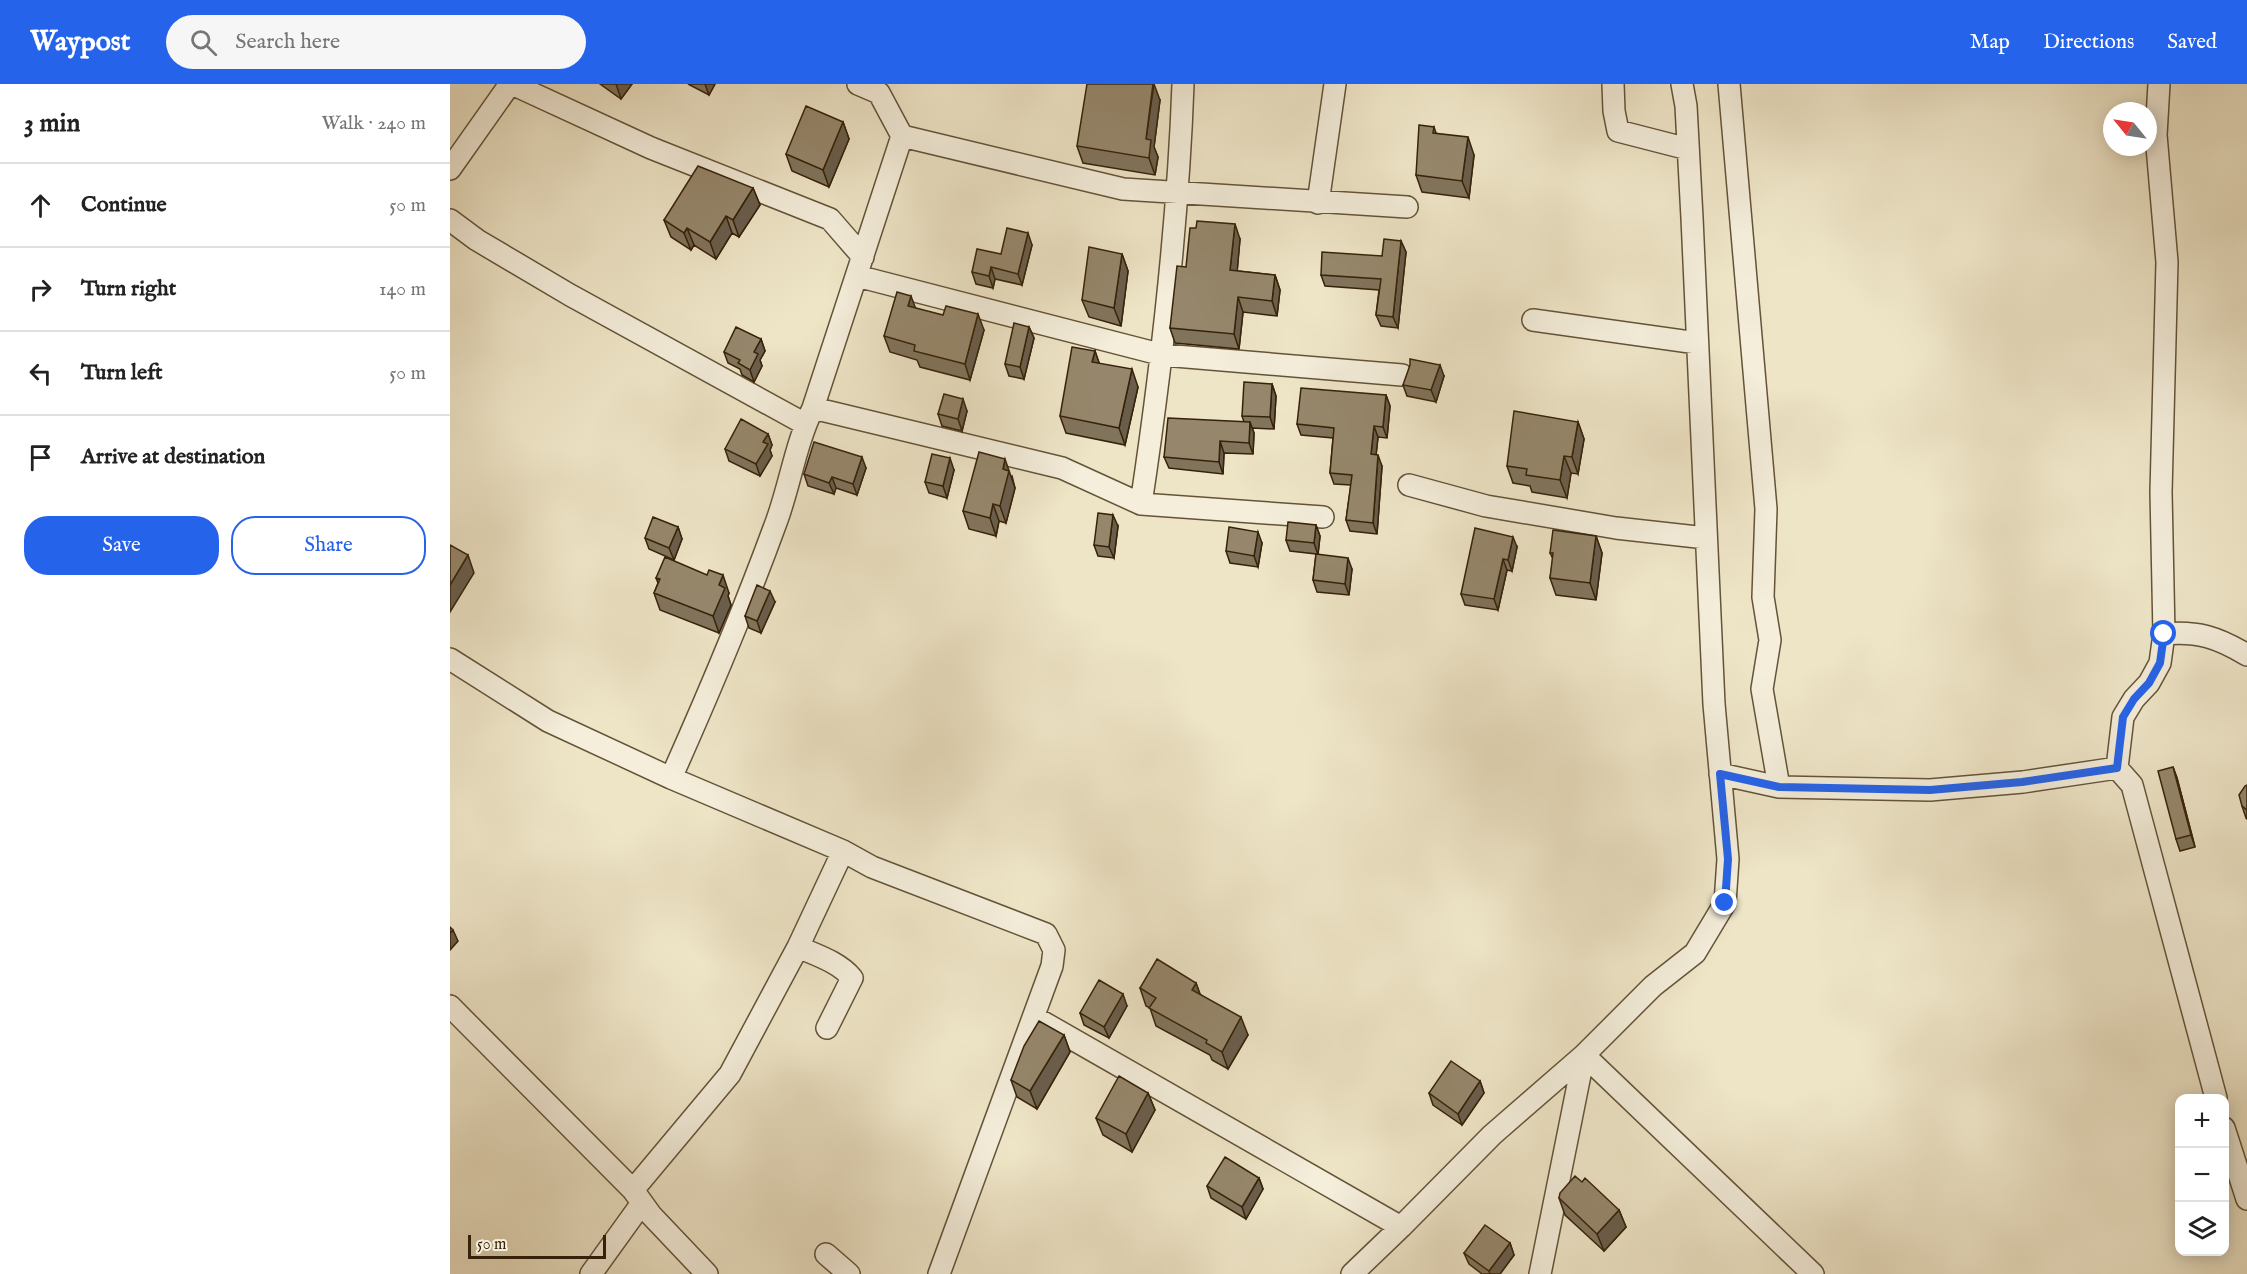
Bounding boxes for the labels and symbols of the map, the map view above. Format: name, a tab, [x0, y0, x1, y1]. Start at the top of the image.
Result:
north arrow	[2103, 102, 2157, 156]
route start	[2150, 620, 2176, 646]
route end	[1711, 889, 1737, 915]
scale bar	[468, 1232, 606, 1260]

